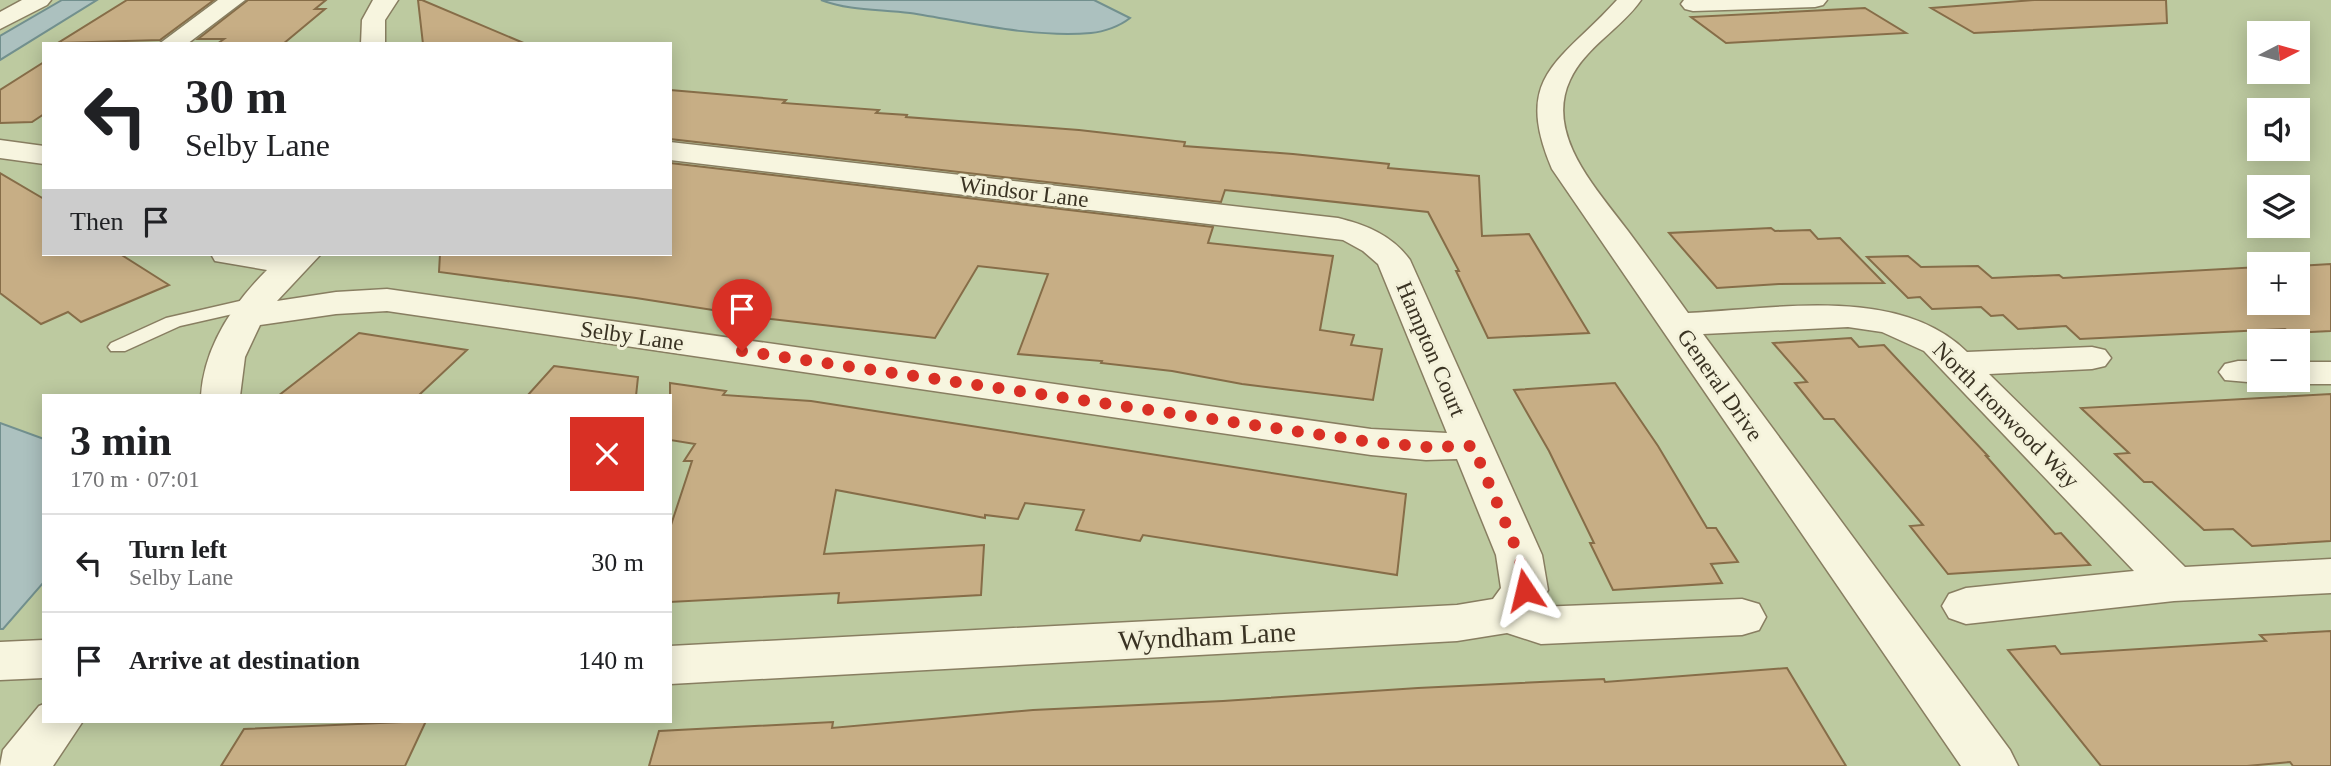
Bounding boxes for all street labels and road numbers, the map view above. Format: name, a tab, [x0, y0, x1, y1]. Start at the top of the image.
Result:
street label: Windsor Lane	[958, 172, 1090, 212]
street label: Hampton Court	[1391, 278, 1471, 421]
street label: Selby Lane	[579, 316, 685, 356]
street label: General Drive	[1672, 324, 1768, 446]
street label: North Ironwood Way	[1928, 337, 2084, 493]
street label: Wyndham Lane	[1117, 616, 1297, 656]

